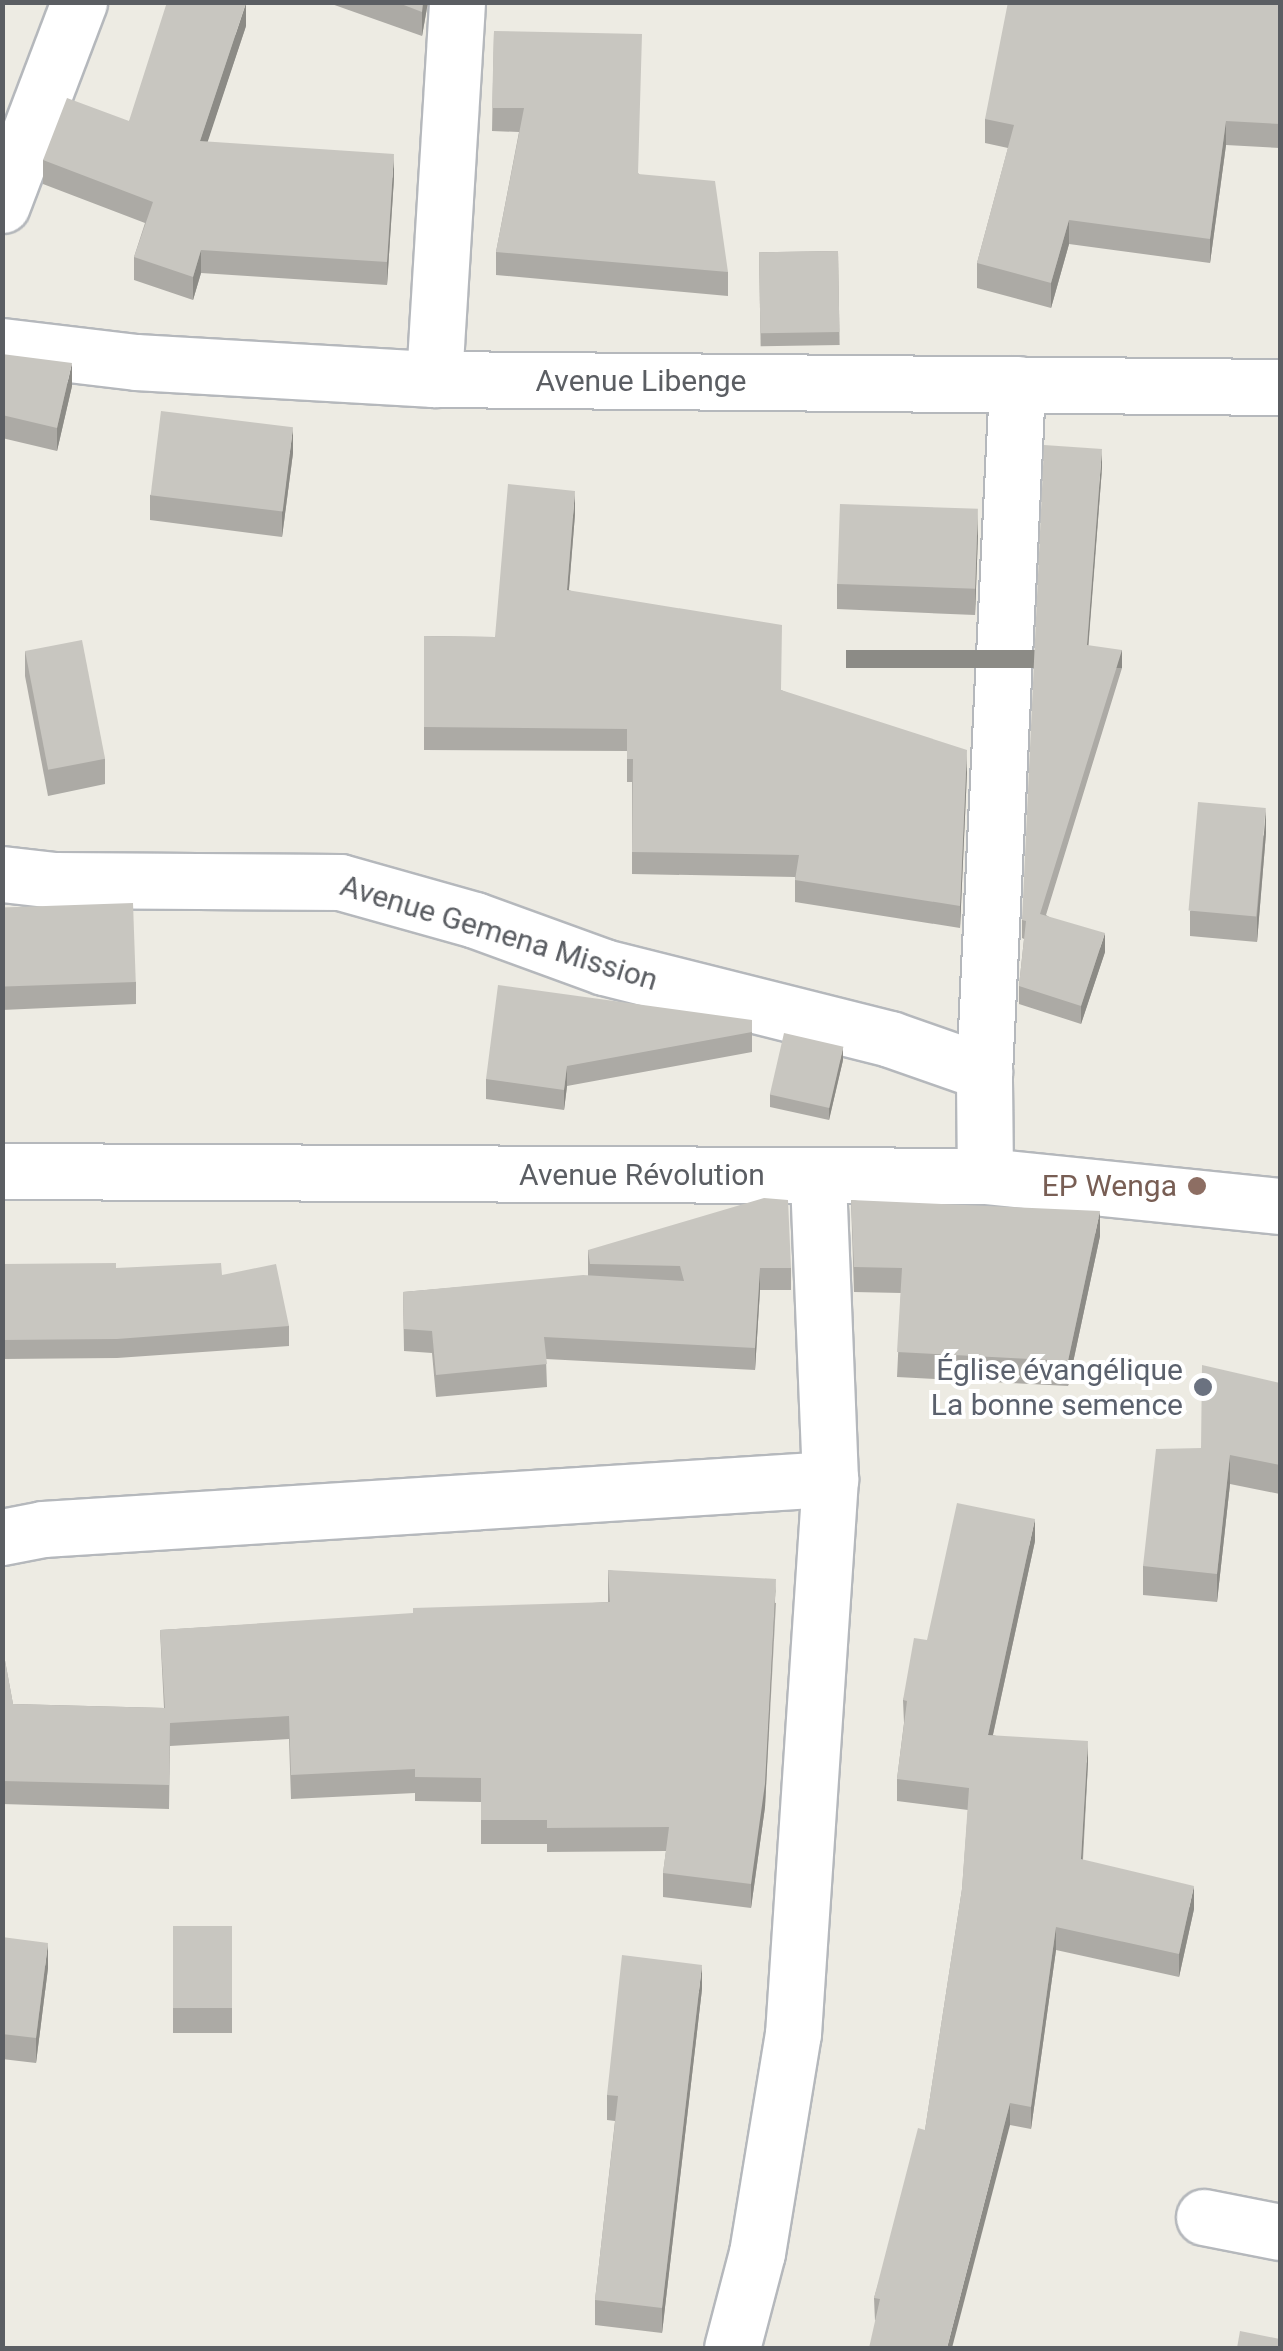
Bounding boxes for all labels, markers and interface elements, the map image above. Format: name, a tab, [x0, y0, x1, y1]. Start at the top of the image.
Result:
street label: Avenue Libenge	[535, 363, 747, 399]
street label: Avenue Gemena Mission	[336, 868, 662, 998]
street label: Avenue Révolution	[519, 1157, 765, 1193]
place label: EP Wenga	[1042, 1168, 1177, 1204]
marker: EP Wenga	[1186, 1175, 1208, 1197]
place label: Église évangélique La bonne semence	[931, 1352, 1183, 1422]
marker: Église évangélique La bonne semence	[1192, 1376, 1214, 1398]

